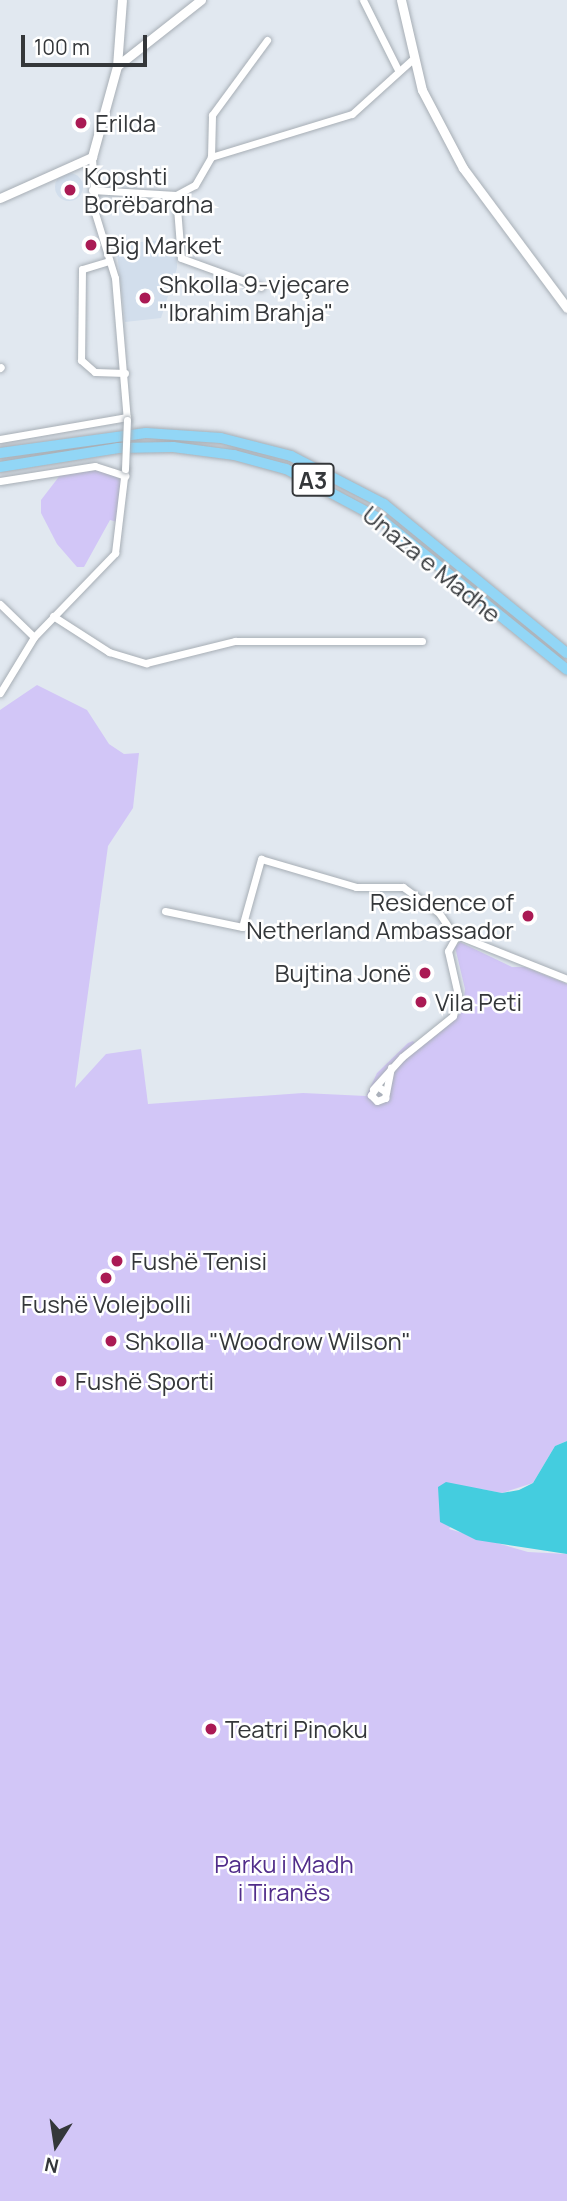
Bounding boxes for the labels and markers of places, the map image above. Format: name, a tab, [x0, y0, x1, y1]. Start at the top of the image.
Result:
place label: Erilda	[95, 109, 156, 137]
marker: Erilda	[73, 115, 89, 131]
place label: Kopshti Borëbardha	[84, 162, 213, 218]
marker: Kopshti Borëbardha	[62, 182, 78, 198]
place label: Big Market	[105, 231, 222, 259]
marker: Big Market	[83, 237, 99, 253]
place label: Shkolla 9-vjeçare "Ibrahim Brahja"	[159, 270, 349, 326]
marker: Shkolla 9-vjeçare "Ibrahim Brahja"	[137, 290, 153, 306]
place label: Residence of Netherland Ambassador	[246, 888, 514, 944]
marker: Residence of Netherland Ambassador	[520, 908, 536, 924]
place label: Bujtina Jonë	[275, 959, 411, 987]
marker: Bujtina Jonë	[417, 965, 433, 981]
place label: Vila Peti	[435, 988, 522, 1016]
marker: Vila Peti	[413, 994, 429, 1010]
place label: Fushë Tenisi	[131, 1247, 267, 1275]
marker: Fushë Tenisi	[109, 1253, 125, 1269]
marker: Fushë Volejbolli	[98, 1270, 114, 1286]
place label: Fushë Volejbolli	[21, 1290, 191, 1318]
place label: Shkolla "Woodrow Wilson"	[125, 1327, 411, 1355]
marker: Shkolla "Woodrow Wilson"	[103, 1333, 119, 1349]
place label: Fushë Sporti	[75, 1367, 214, 1395]
marker: Fushë Sporti	[53, 1373, 69, 1389]
place label: Teatri Pinoku	[225, 1715, 368, 1743]
marker: Teatri Pinoku	[203, 1721, 219, 1737]

